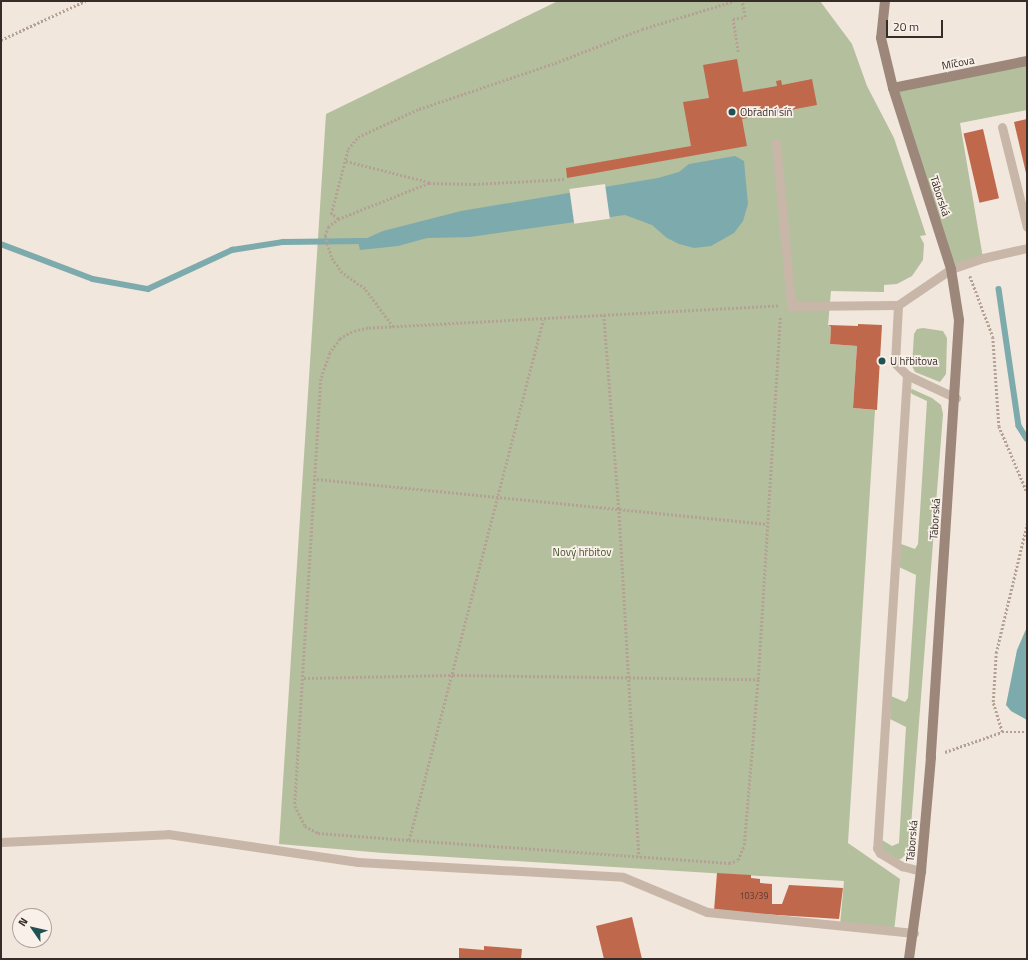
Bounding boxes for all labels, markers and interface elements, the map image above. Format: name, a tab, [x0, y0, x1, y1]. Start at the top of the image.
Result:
scale bar	[888, 12, 945, 38]
text: 20 m	[893, 17, 919, 36]
street label: Míčova	[941, 53, 975, 73]
place label: Obřadní síň	[740, 105, 792, 119]
marker: Obřadní síň	[727, 107, 737, 117]
street label: Táborská	[927, 174, 953, 218]
place label: U hřbitova	[890, 354, 938, 368]
marker: U hřbitova	[877, 356, 887, 366]
street label: Táborská	[927, 498, 943, 540]
park label: Nový hřbitov	[553, 545, 611, 559]
street label: Táborská	[904, 820, 920, 862]
house number: 103/39	[740, 891, 768, 901]
north arrow	[12, 908, 52, 948]
text: N	[14, 914, 32, 929]

